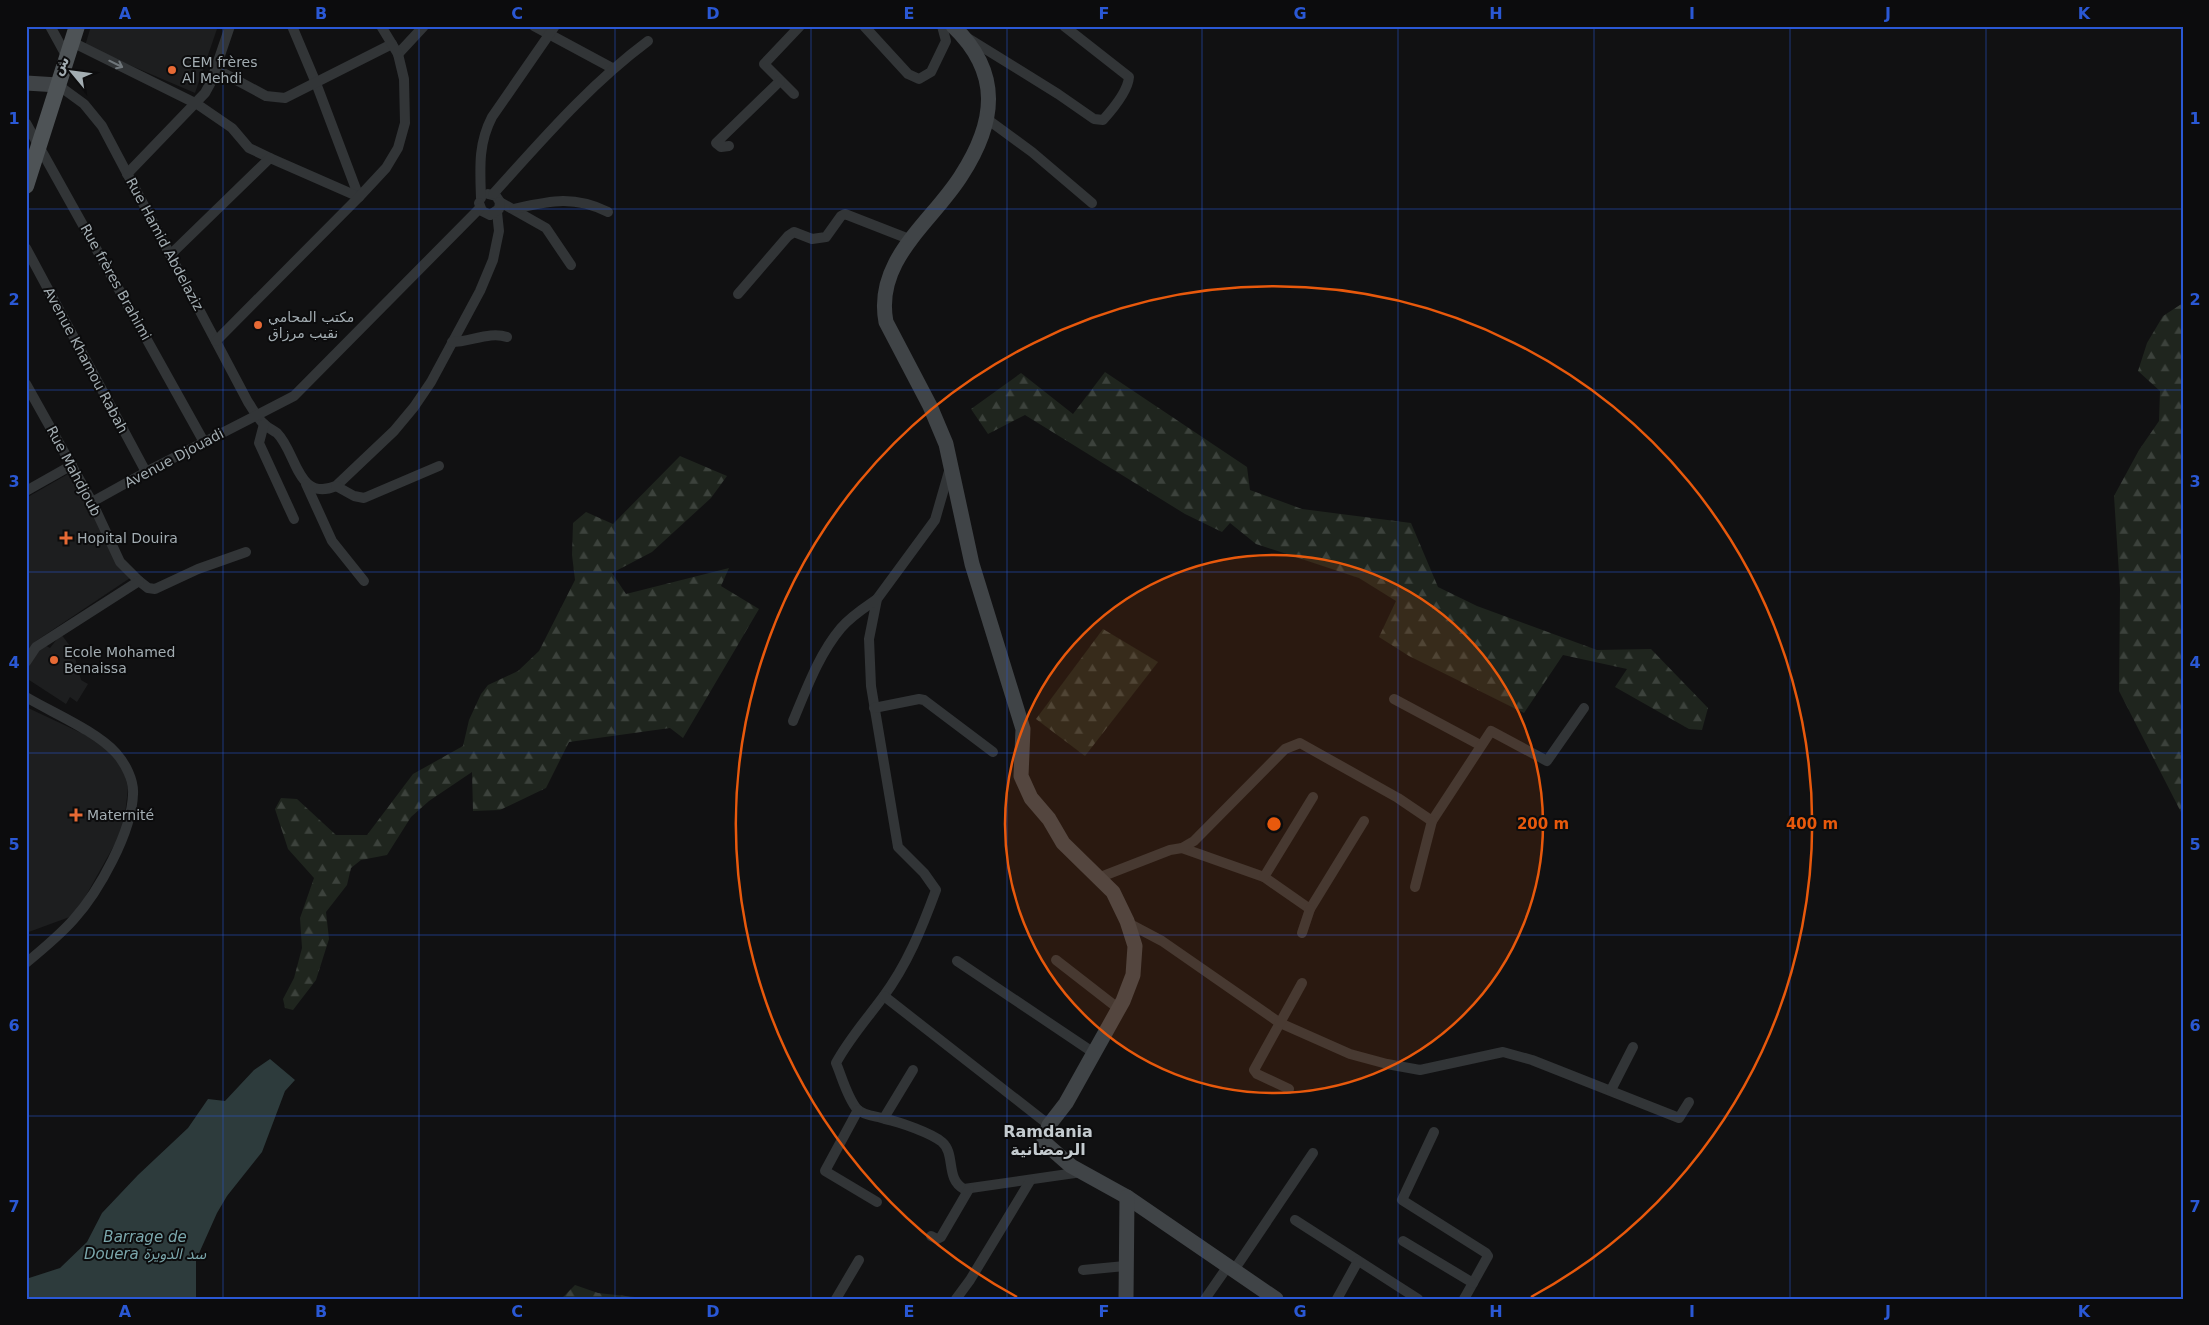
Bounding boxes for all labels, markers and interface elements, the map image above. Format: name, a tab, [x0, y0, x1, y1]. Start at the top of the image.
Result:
text: A	[119, 4, 132, 23]
text: B	[315, 4, 327, 23]
text: C	[511, 4, 523, 23]
text: D	[706, 4, 720, 23]
text: E	[904, 4, 914, 23]
text: F	[1099, 4, 1109, 23]
text: G	[1293, 4, 1307, 23]
text: H	[1489, 4, 1503, 23]
text: I	[1689, 4, 1695, 23]
text: J	[1884, 4, 1891, 23]
text: K	[2078, 4, 2091, 23]
north arrow	[48, 48, 98, 98]
text: ش	[49, 53, 72, 78]
place label: CEM frères Al Mehdi	[182, 54, 258, 86]
one-way arrow	[108, 60, 123, 69]
marker: CEM frères Al Mehdi	[166, 64, 178, 76]
text: 1	[8, 109, 20, 128]
text: 1	[2189, 109, 2201, 128]
street label: Rue Hamid Abdelaziz	[123, 175, 207, 313]
street label: Rue frères Brahimi	[77, 221, 155, 343]
street label: Avenue Khamou Rabah	[41, 284, 131, 436]
text: 2	[8, 290, 20, 309]
text: 2	[2189, 290, 2201, 309]
place label: مكتب المحامي نقيب مرزاق	[268, 309, 354, 342]
marker: مكتب المحامي نقيب مرزاق	[252, 319, 264, 331]
street label: Rue Mahdjoub	[44, 423, 105, 519]
street label: Avenue Djouadi	[122, 425, 226, 491]
text: 3	[8, 472, 20, 491]
text: 3	[2189, 472, 2201, 491]
place label: Hopital Douira	[77, 530, 178, 546]
marker: Hopital Douira	[59, 531, 73, 545]
place label: Ecole Mohamed Benaissa	[64, 644, 175, 676]
text: 4	[8, 653, 20, 672]
text: 4	[2189, 653, 2201, 672]
marker: Ecole Mohamed Benaissa	[48, 654, 60, 666]
place label: Maternité	[87, 807, 154, 823]
marker: Maternité	[69, 808, 83, 822]
centre of rings	[1265, 815, 1283, 833]
text: 200 m	[1517, 815, 1569, 833]
text: 400 m	[1786, 815, 1838, 833]
text: 5	[8, 835, 20, 854]
text: 5	[2189, 835, 2201, 854]
text: 6	[8, 1016, 20, 1035]
text: 6	[2189, 1016, 2201, 1035]
district label: Ramdania الرمضانية	[1003, 1122, 1093, 1159]
text: 7	[8, 1197, 20, 1216]
text: 7	[2189, 1197, 2201, 1216]
water label: Barrage de Douera سد الدويرة	[84, 1228, 206, 1263]
text: A	[119, 1302, 132, 1321]
text: B	[315, 1302, 327, 1321]
text: C	[511, 1302, 523, 1321]
text: D	[706, 1302, 720, 1321]
text: E	[904, 1302, 914, 1321]
text: F	[1099, 1302, 1109, 1321]
text: G	[1293, 1302, 1307, 1321]
text: H	[1489, 1302, 1503, 1321]
text: I	[1689, 1302, 1695, 1321]
text: J	[1884, 1302, 1891, 1321]
text: K	[2078, 1302, 2091, 1321]

